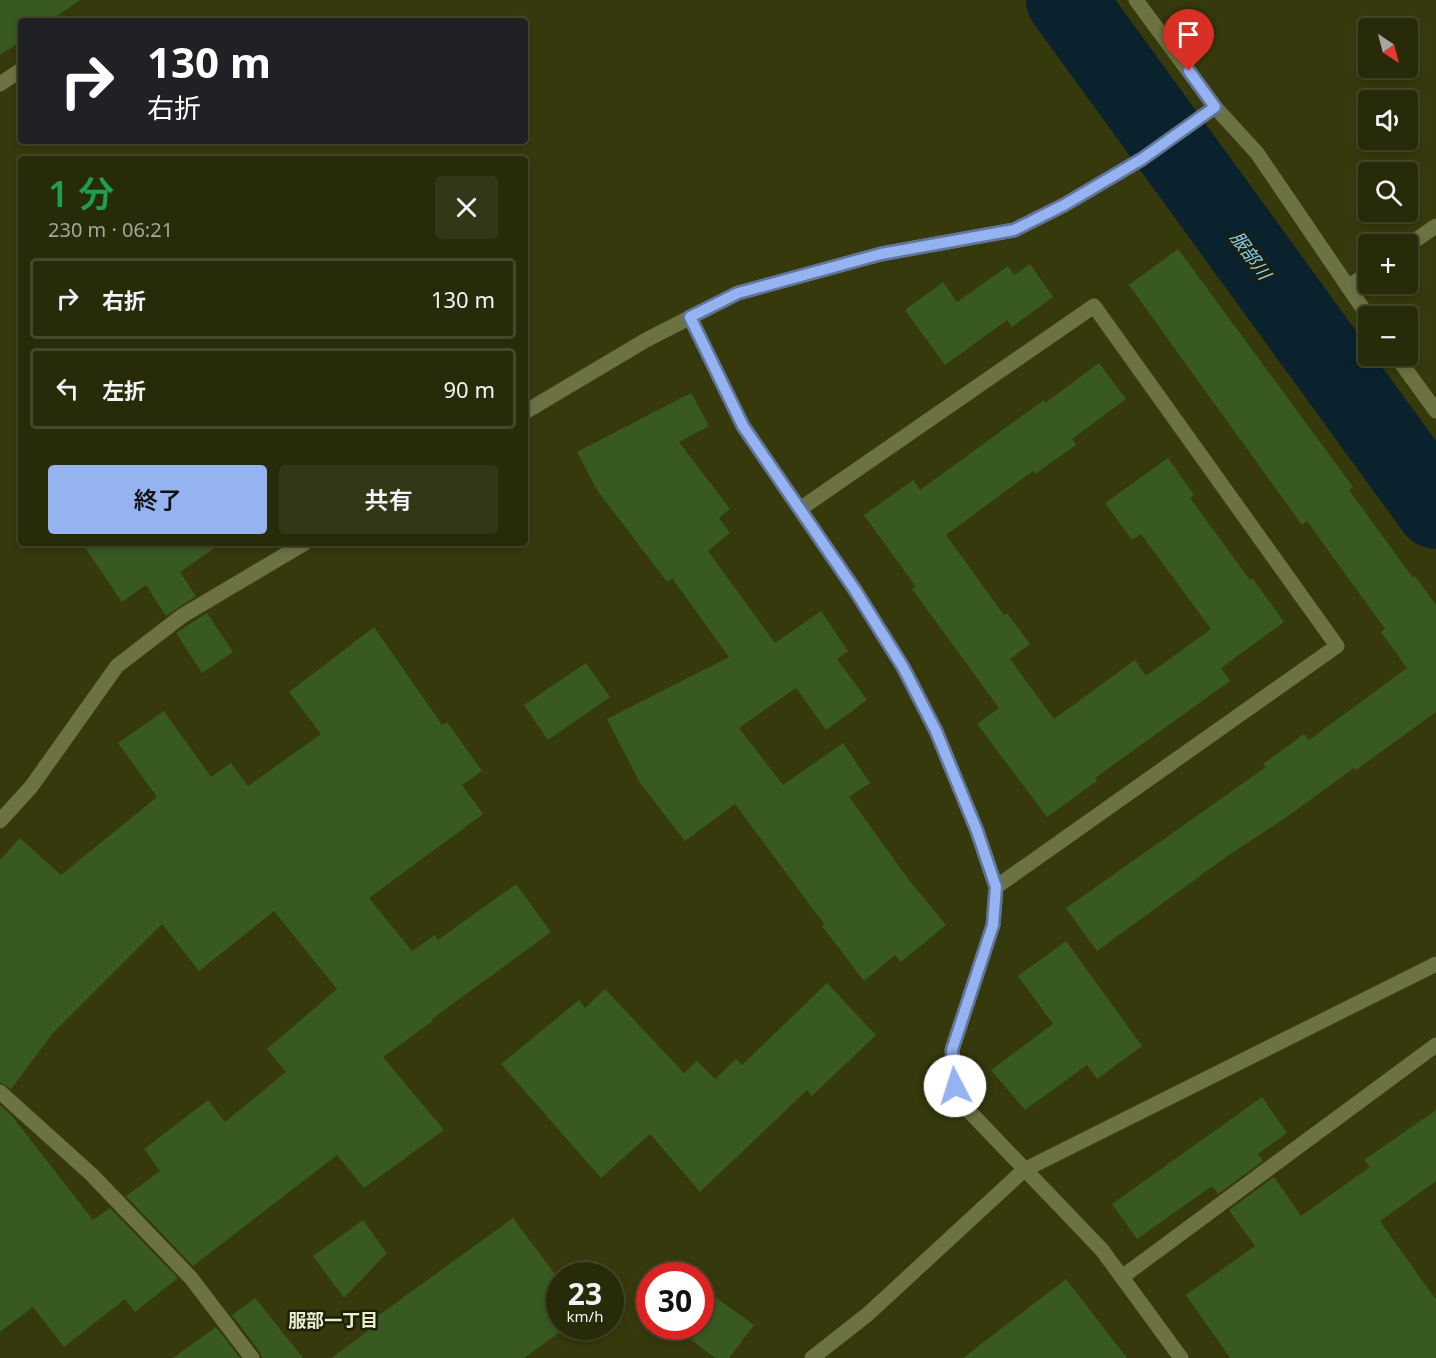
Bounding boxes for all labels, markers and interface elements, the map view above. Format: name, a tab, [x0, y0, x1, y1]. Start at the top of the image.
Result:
pin	[1163, 9, 1214, 71]
icon: arrive	[1172, 18, 1205, 51]
north arrow	[1358, 18, 1418, 78]
map controls	[1358, 18, 1418, 366]
text: 130 m	[147, 33, 271, 90]
icon: right	[48, 42, 126, 120]
text: 右折	[147, 89, 201, 126]
button: sound	[1358, 90, 1418, 150]
button: search	[1358, 162, 1418, 222]
text: 1 分	[48, 169, 114, 218]
button: close	[435, 176, 498, 239]
text: 230 m · 06:21	[48, 216, 173, 243]
water label: 服部川	[1225, 226, 1278, 286]
button: +	[1358, 234, 1418, 294]
icon: right	[51, 282, 84, 315]
text: 130 m	[431, 284, 495, 314]
text: 右折	[102, 285, 146, 315]
button: −	[1358, 306, 1418, 366]
icon: left	[51, 372, 84, 405]
text: 90 m	[444, 374, 495, 404]
text: 左折	[102, 375, 146, 405]
button: 終了	[48, 465, 267, 534]
button: 共有	[279, 465, 498, 534]
position arrow	[923, 1054, 987, 1118]
speed limit sign: 30	[636, 1262, 714, 1340]
text: 23	[568, 1273, 602, 1314]
text: km/h	[567, 1306, 603, 1326]
district label: 服部一丁目	[288, 1308, 378, 1332]

